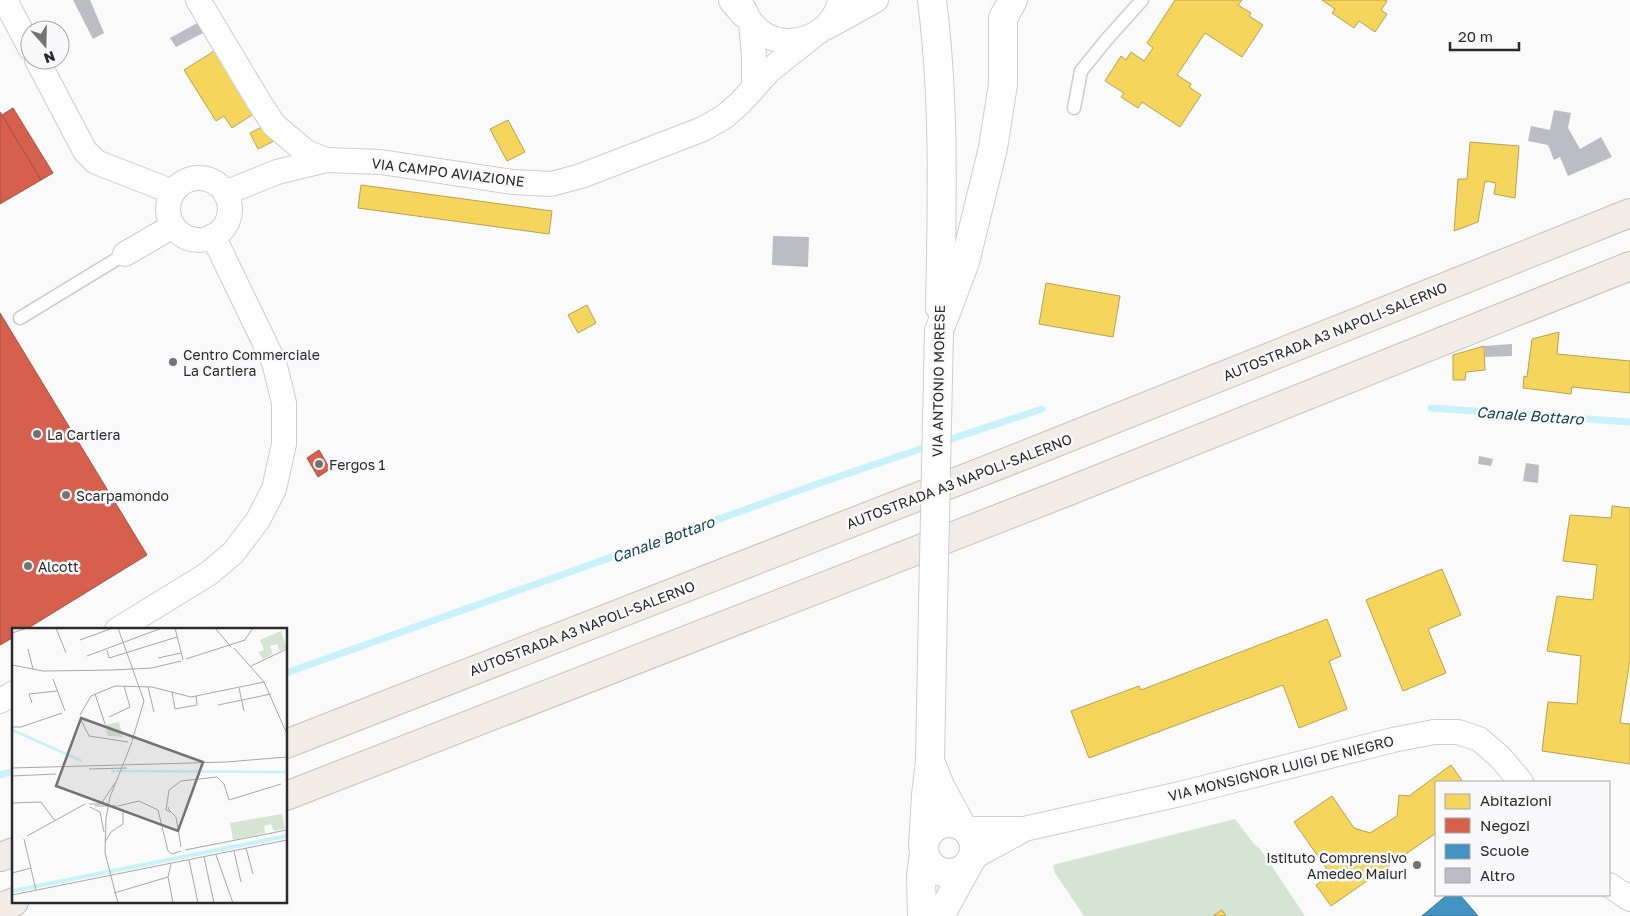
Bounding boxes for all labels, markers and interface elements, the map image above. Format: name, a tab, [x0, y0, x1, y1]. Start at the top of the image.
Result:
north arrow	[20, 20, 70, 70]
scale bar	[1450, 20, 1519, 52]
text: 20 m	[1458, 27, 1493, 45]
text: N	[42, 48, 58, 67]
street label: VIA CAMPO AVIAZIONE	[371, 154, 525, 190]
street label: AUTOSTRADA A3 NAPOLI-SALERNO	[1220, 278, 1450, 384]
street label: VIA ANTONIO MORESE	[928, 305, 948, 457]
place label: Centro Commerciale La Cartiera	[183, 346, 320, 379]
marker: Centro Commerciale La Cartiera	[167, 356, 179, 368]
water label: Canale Bottaro	[1476, 402, 1585, 428]
place label: La Cartiera	[47, 426, 120, 443]
marker: La Cartiera	[31, 428, 43, 440]
street label: AUTOSTRADA A3 NAPOLI-SALERNO	[844, 430, 1074, 532]
place label: Fergos 1	[329, 456, 386, 473]
marker: Fergos 1	[313, 458, 325, 470]
place label: Scarpamondo	[76, 487, 169, 504]
marker: Scarpamondo	[60, 489, 72, 501]
water label: Canale Bottaro	[609, 512, 718, 566]
place label: Alcott	[38, 558, 79, 575]
marker: Alcott	[22, 560, 34, 572]
street label: AUTOSTRADA A3 NAPOLI-SALERNO	[467, 577, 697, 679]
inset map	[12, 628, 288, 904]
street label: VIA MONSIGNOR LUIGI DE NIEGRO	[1166, 732, 1396, 804]
legend	[1435, 781, 1610, 896]
text: Abitazioni	[1480, 791, 1552, 809]
text: Negozi	[1480, 816, 1530, 834]
text: Scuole	[1480, 841, 1530, 859]
place label: Istituto Comprensivo Amedeo Maiuri	[1266, 849, 1407, 882]
marker: Istituto Comprensivo Amedeo Maiuri	[1411, 859, 1423, 871]
text: Altro	[1480, 866, 1515, 884]

